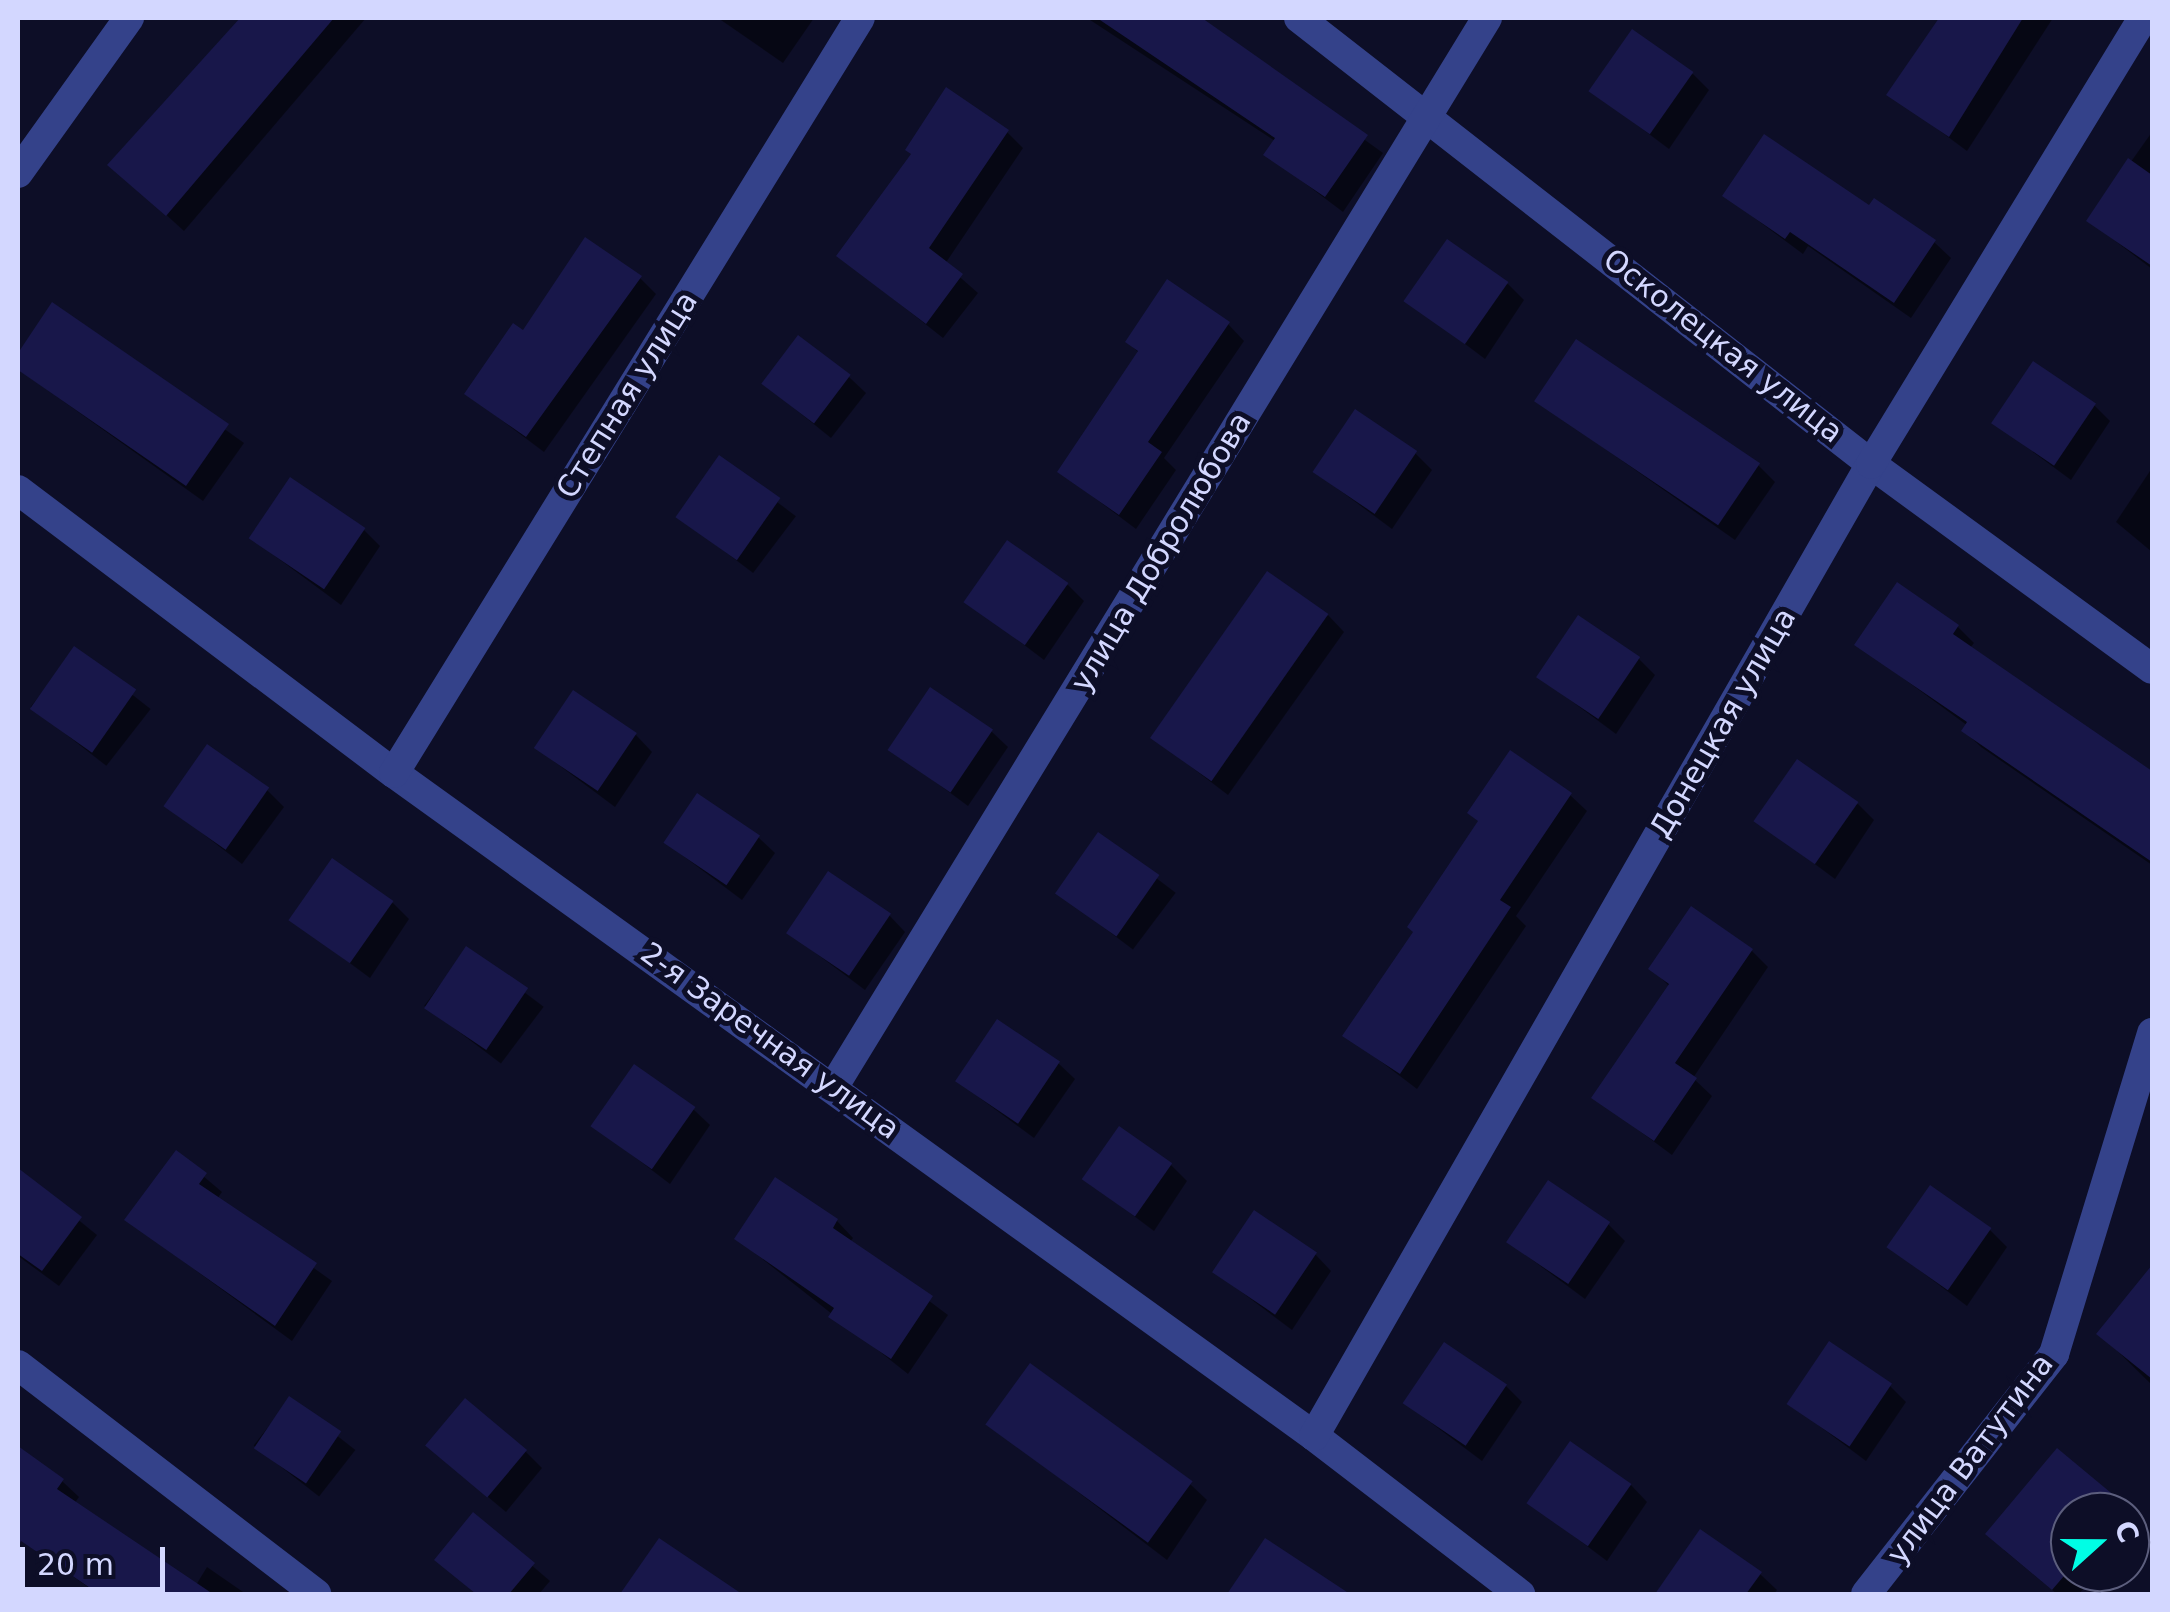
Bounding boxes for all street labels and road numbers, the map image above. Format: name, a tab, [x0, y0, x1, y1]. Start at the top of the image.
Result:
street label: Осколецкая улица	[1596, 241, 1850, 451]
street label: Степная улица	[549, 285, 705, 505]
street label: улица Добролюбова	[1063, 406, 1259, 698]
street label: Донецкая улица	[1643, 602, 1803, 844]
street label: 2-я Заречная улица	[634, 935, 906, 1147]
street label: улица Ватутина	[1879, 1347, 2061, 1571]

